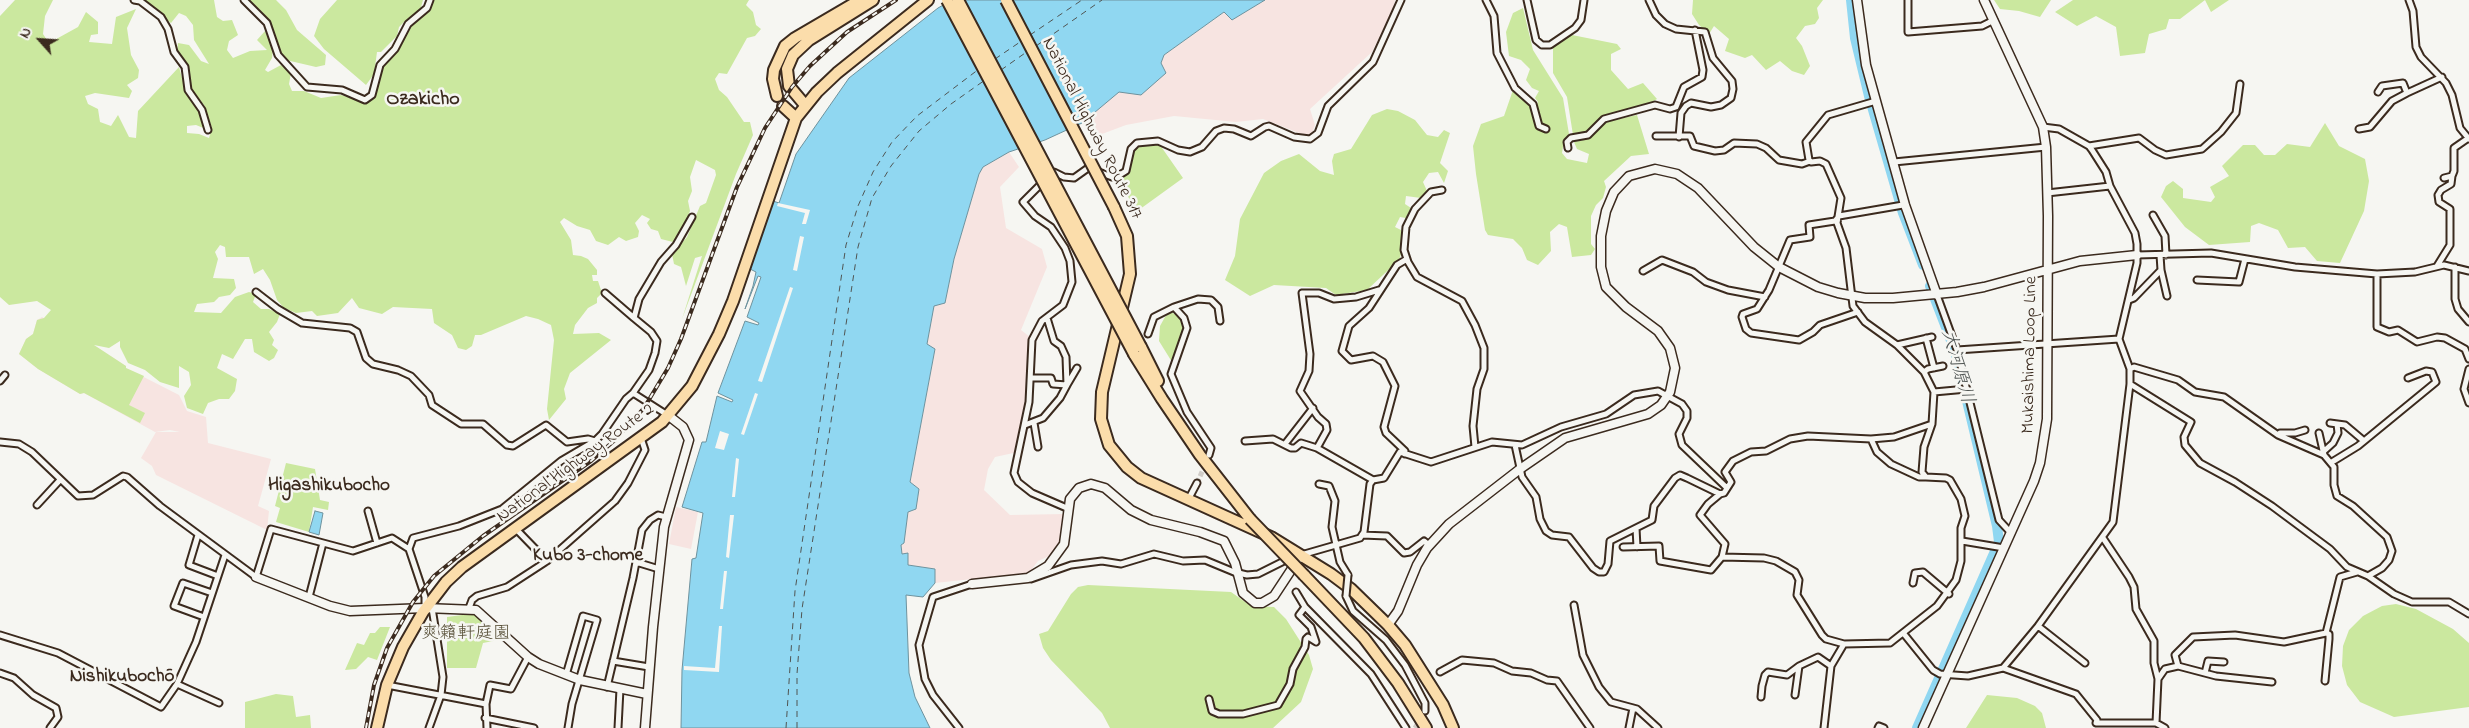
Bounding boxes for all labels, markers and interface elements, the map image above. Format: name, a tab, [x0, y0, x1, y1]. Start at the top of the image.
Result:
north arrow	[15, 15, 65, 65]
text: N	[15, 24, 38, 42]
street label: National Highway Route 317	[1036, 35, 1146, 223]
district label: Ozakicho	[386, 89, 460, 113]
street label: Mukaishima Loop Line	[2019, 276, 2043, 434]
water label: 大河原川	[1935, 327, 1977, 407]
street label: National Highway Route 2	[493, 400, 659, 528]
district label: Higashikubocho	[268, 476, 390, 498]
district label: Kubo 3-chome	[533, 546, 643, 568]
park label: 爽籟軒庭園	[421, 624, 511, 646]
district label: Nishikubochō	[70, 667, 174, 689]

